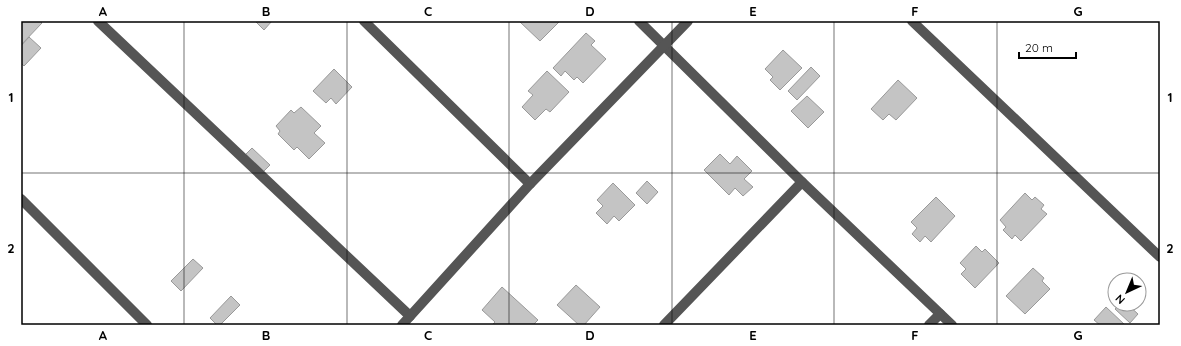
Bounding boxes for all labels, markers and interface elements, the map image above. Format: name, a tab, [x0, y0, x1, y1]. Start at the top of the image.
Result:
text: A	[99, 3, 108, 19]
text: B	[262, 3, 270, 19]
text: C	[424, 3, 432, 19]
text: D	[585, 3, 595, 19]
text: E	[749, 3, 757, 19]
text: F	[911, 3, 919, 19]
text: G	[1073, 3, 1083, 19]
scale bar	[1019, 34, 1076, 60]
text: 20 m	[1025, 40, 1053, 55]
text: 1	[8, 89, 14, 105]
text: 1	[1167, 89, 1173, 105]
text: 2	[7, 240, 15, 256]
text: 2	[1166, 240, 1174, 256]
north arrow	[1107, 272, 1147, 312]
text: N	[1112, 291, 1128, 307]
text: A	[99, 327, 108, 343]
text: B	[262, 327, 270, 343]
text: C	[424, 327, 432, 343]
text: D	[585, 327, 595, 343]
text: E	[749, 327, 757, 343]
text: F	[911, 327, 919, 343]
text: G	[1073, 327, 1083, 343]

